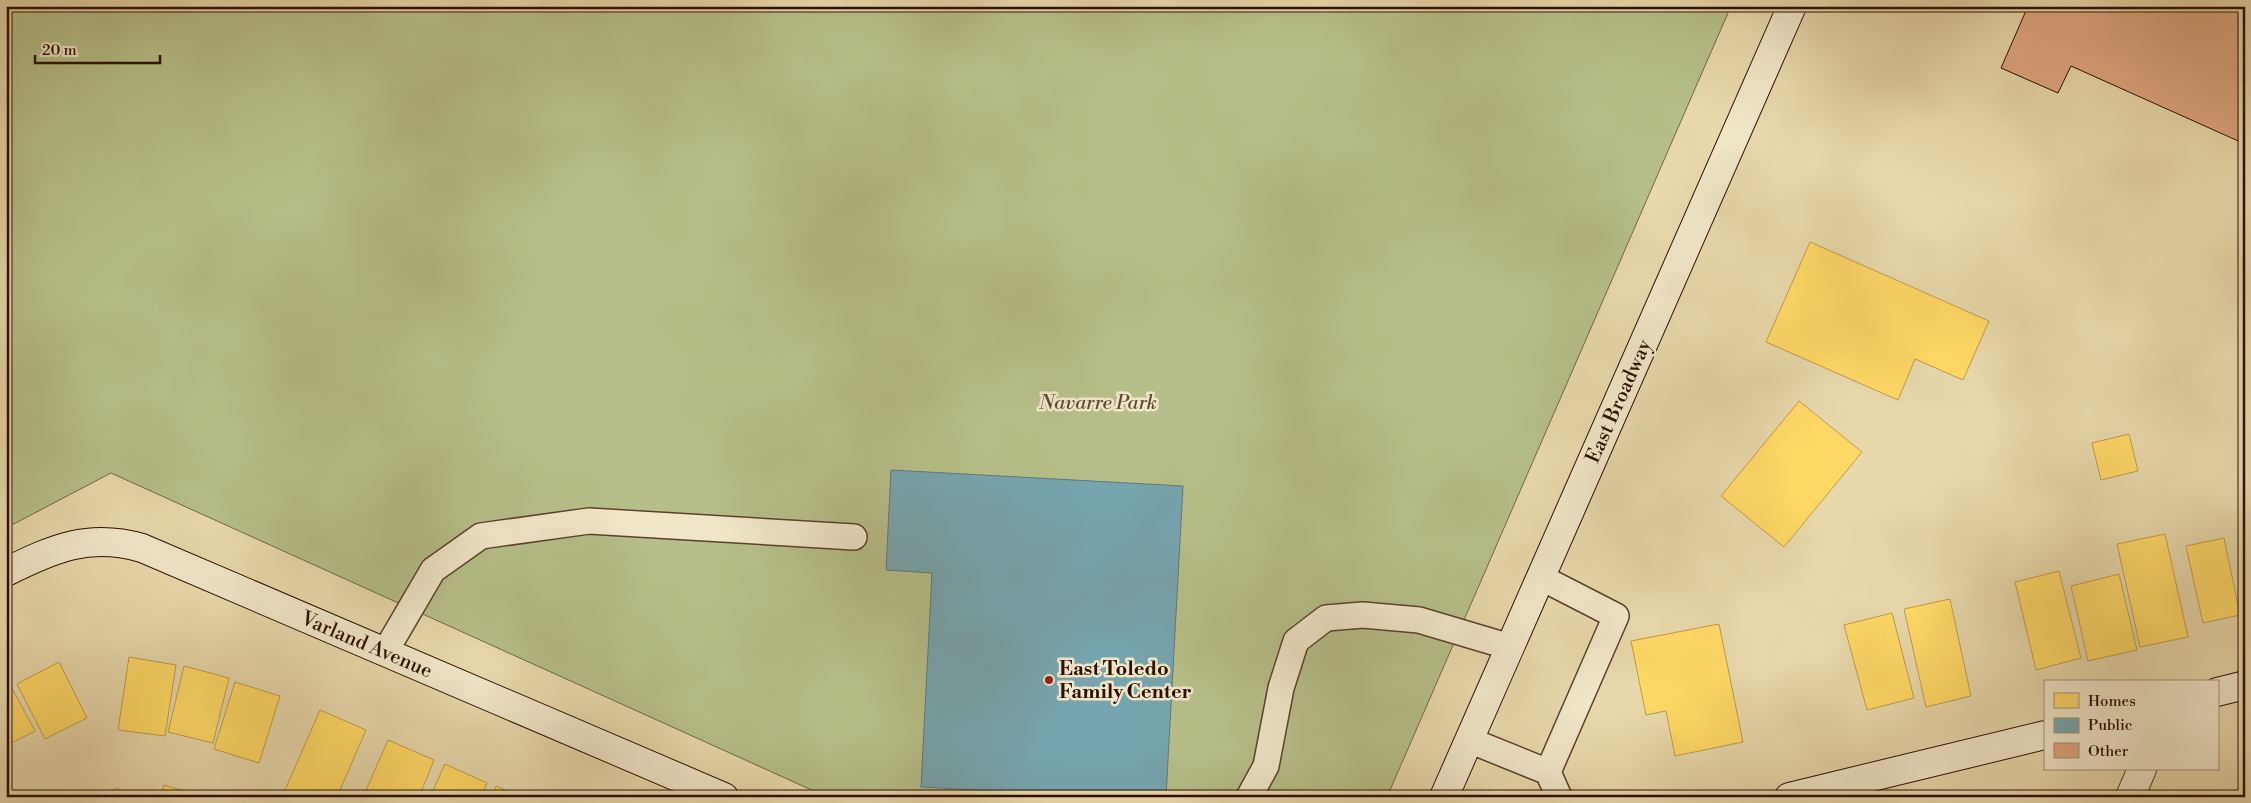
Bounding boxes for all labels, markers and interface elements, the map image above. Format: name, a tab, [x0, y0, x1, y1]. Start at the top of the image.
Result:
scale bar	[35, 32, 160, 64]
text: 20 m	[42, 41, 77, 60]
street label: East Broadway	[1581, 336, 1658, 467]
park label: Navarre Park	[1038, 391, 1157, 416]
street label: Varland Avenue	[296, 606, 436, 684]
place label: East Toledo Family Center	[1059, 657, 1192, 705]
marker: East Toledo Family Center	[1043, 674, 1055, 686]
legend	[2044, 680, 2218, 770]
text: Homes	[2088, 692, 2136, 711]
text: Public	[2088, 716, 2132, 735]
text: Other	[2088, 742, 2129, 761]

